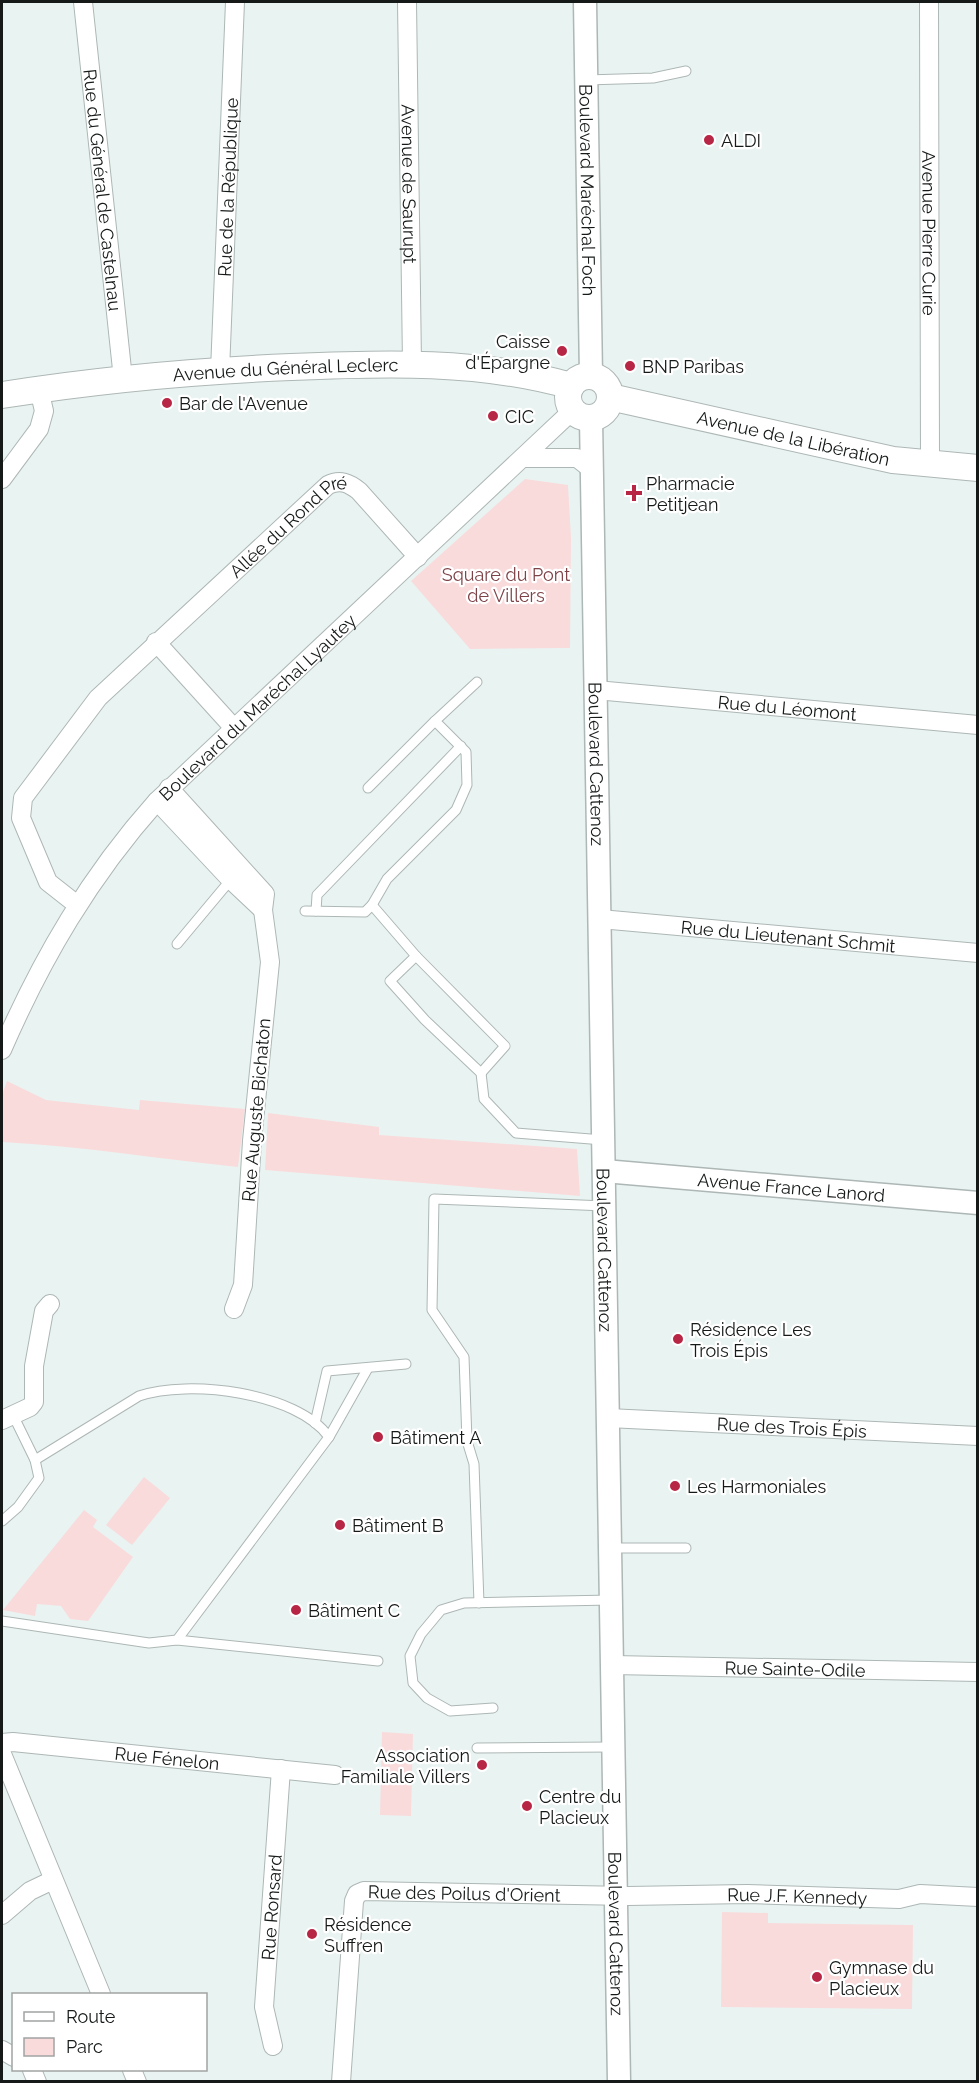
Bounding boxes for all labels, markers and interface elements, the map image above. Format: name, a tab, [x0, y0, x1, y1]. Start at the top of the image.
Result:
street label: Rue du Général de Castelnau	[80, 68, 126, 312]
street label: Boulevard Maréchal Foch	[576, 84, 600, 296]
street label: Rue de la République	[213, 97, 242, 277]
street label: Avenue de Saurupt	[398, 104, 421, 264]
place label: ALDI	[721, 130, 761, 151]
marker: ALDI	[702, 133, 716, 147]
street label: Avenue Pierre Curie	[919, 150, 940, 316]
place label: Caisse d'Épargne	[465, 331, 550, 373]
marker: Caisse d'Épargne	[555, 344, 569, 358]
street label: Avenue du Général Leclerc	[172, 354, 399, 385]
place label: BNP Paribas	[642, 356, 744, 377]
marker: BNP Paribas	[623, 359, 637, 373]
place label: Bar de l'Avenue	[179, 393, 308, 414]
marker: Bar de l'Avenue	[160, 396, 174, 410]
place label: CIC	[505, 406, 534, 427]
street label: Avenue de la Libération	[695, 406, 892, 469]
marker: CIC	[486, 409, 500, 423]
street label: Allée du Rond Pré	[225, 471, 349, 582]
place label: Pharmacie Petitjean	[646, 473, 735, 515]
marker: Pharmacie Petitjean	[627, 486, 641, 500]
park label: Square du Pont de Villers	[442, 564, 570, 606]
street label: Boulevard du Maréchal Lyautey	[154, 609, 360, 804]
street label: Boulevard Cattenoz	[585, 682, 609, 846]
street label: Rue du Léomont	[717, 691, 858, 724]
street label: Rue du Lieutenant Schmit	[680, 916, 896, 956]
street label: Rue Auguste Bichaton	[238, 1017, 274, 1203]
street label: Boulevard Cattenoz	[593, 1168, 617, 1332]
street label: Avenue France Lanord	[697, 1169, 886, 1206]
place label: Résidence Les Trois Épis	[690, 1319, 812, 1361]
marker: Résidence Les Trois Épis	[671, 1332, 685, 1346]
street label: Rue des Trois Épis	[716, 1413, 868, 1441]
place label: Bâtiment A	[390, 1427, 481, 1448]
marker: Bâtiment A	[371, 1430, 385, 1444]
place label: Les Harmoniales	[687, 1476, 826, 1497]
marker: Les Harmoniales	[668, 1479, 682, 1493]
place label: Bâtiment B	[352, 1515, 444, 1536]
marker: Bâtiment B	[333, 1518, 347, 1532]
place label: Bâtiment C	[308, 1600, 400, 1621]
marker: Bâtiment C	[289, 1603, 303, 1617]
street label: Rue Sainte-Odile	[724, 1657, 866, 1680]
street label: Rue Fénelon	[114, 1742, 221, 1774]
place label: Association Familiale Villers	[341, 1745, 470, 1787]
marker: Association Familiale Villers	[475, 1758, 489, 1772]
place label: Centre du Placieux	[539, 1786, 621, 1828]
marker: Centre du Placieux	[520, 1799, 534, 1813]
street label: Boulevard Cattenoz	[605, 1852, 628, 2016]
street label: Rue Ronsard	[257, 1854, 285, 1961]
street label: Rue des Poilus d'Orient	[368, 1881, 561, 1905]
street label: Rue J.F. Kennedy	[727, 1883, 868, 1908]
place label: Résidence Suffren	[324, 1914, 412, 1956]
marker: Résidence Suffren	[305, 1927, 319, 1941]
place label: Gymnase du Placieux	[829, 1957, 934, 1999]
marker: Gymnase du Placieux	[810, 1970, 824, 1984]
legend	[12, 1993, 207, 2071]
text: Route	[66, 2006, 116, 2027]
text: Parc	[66, 2036, 103, 2057]

